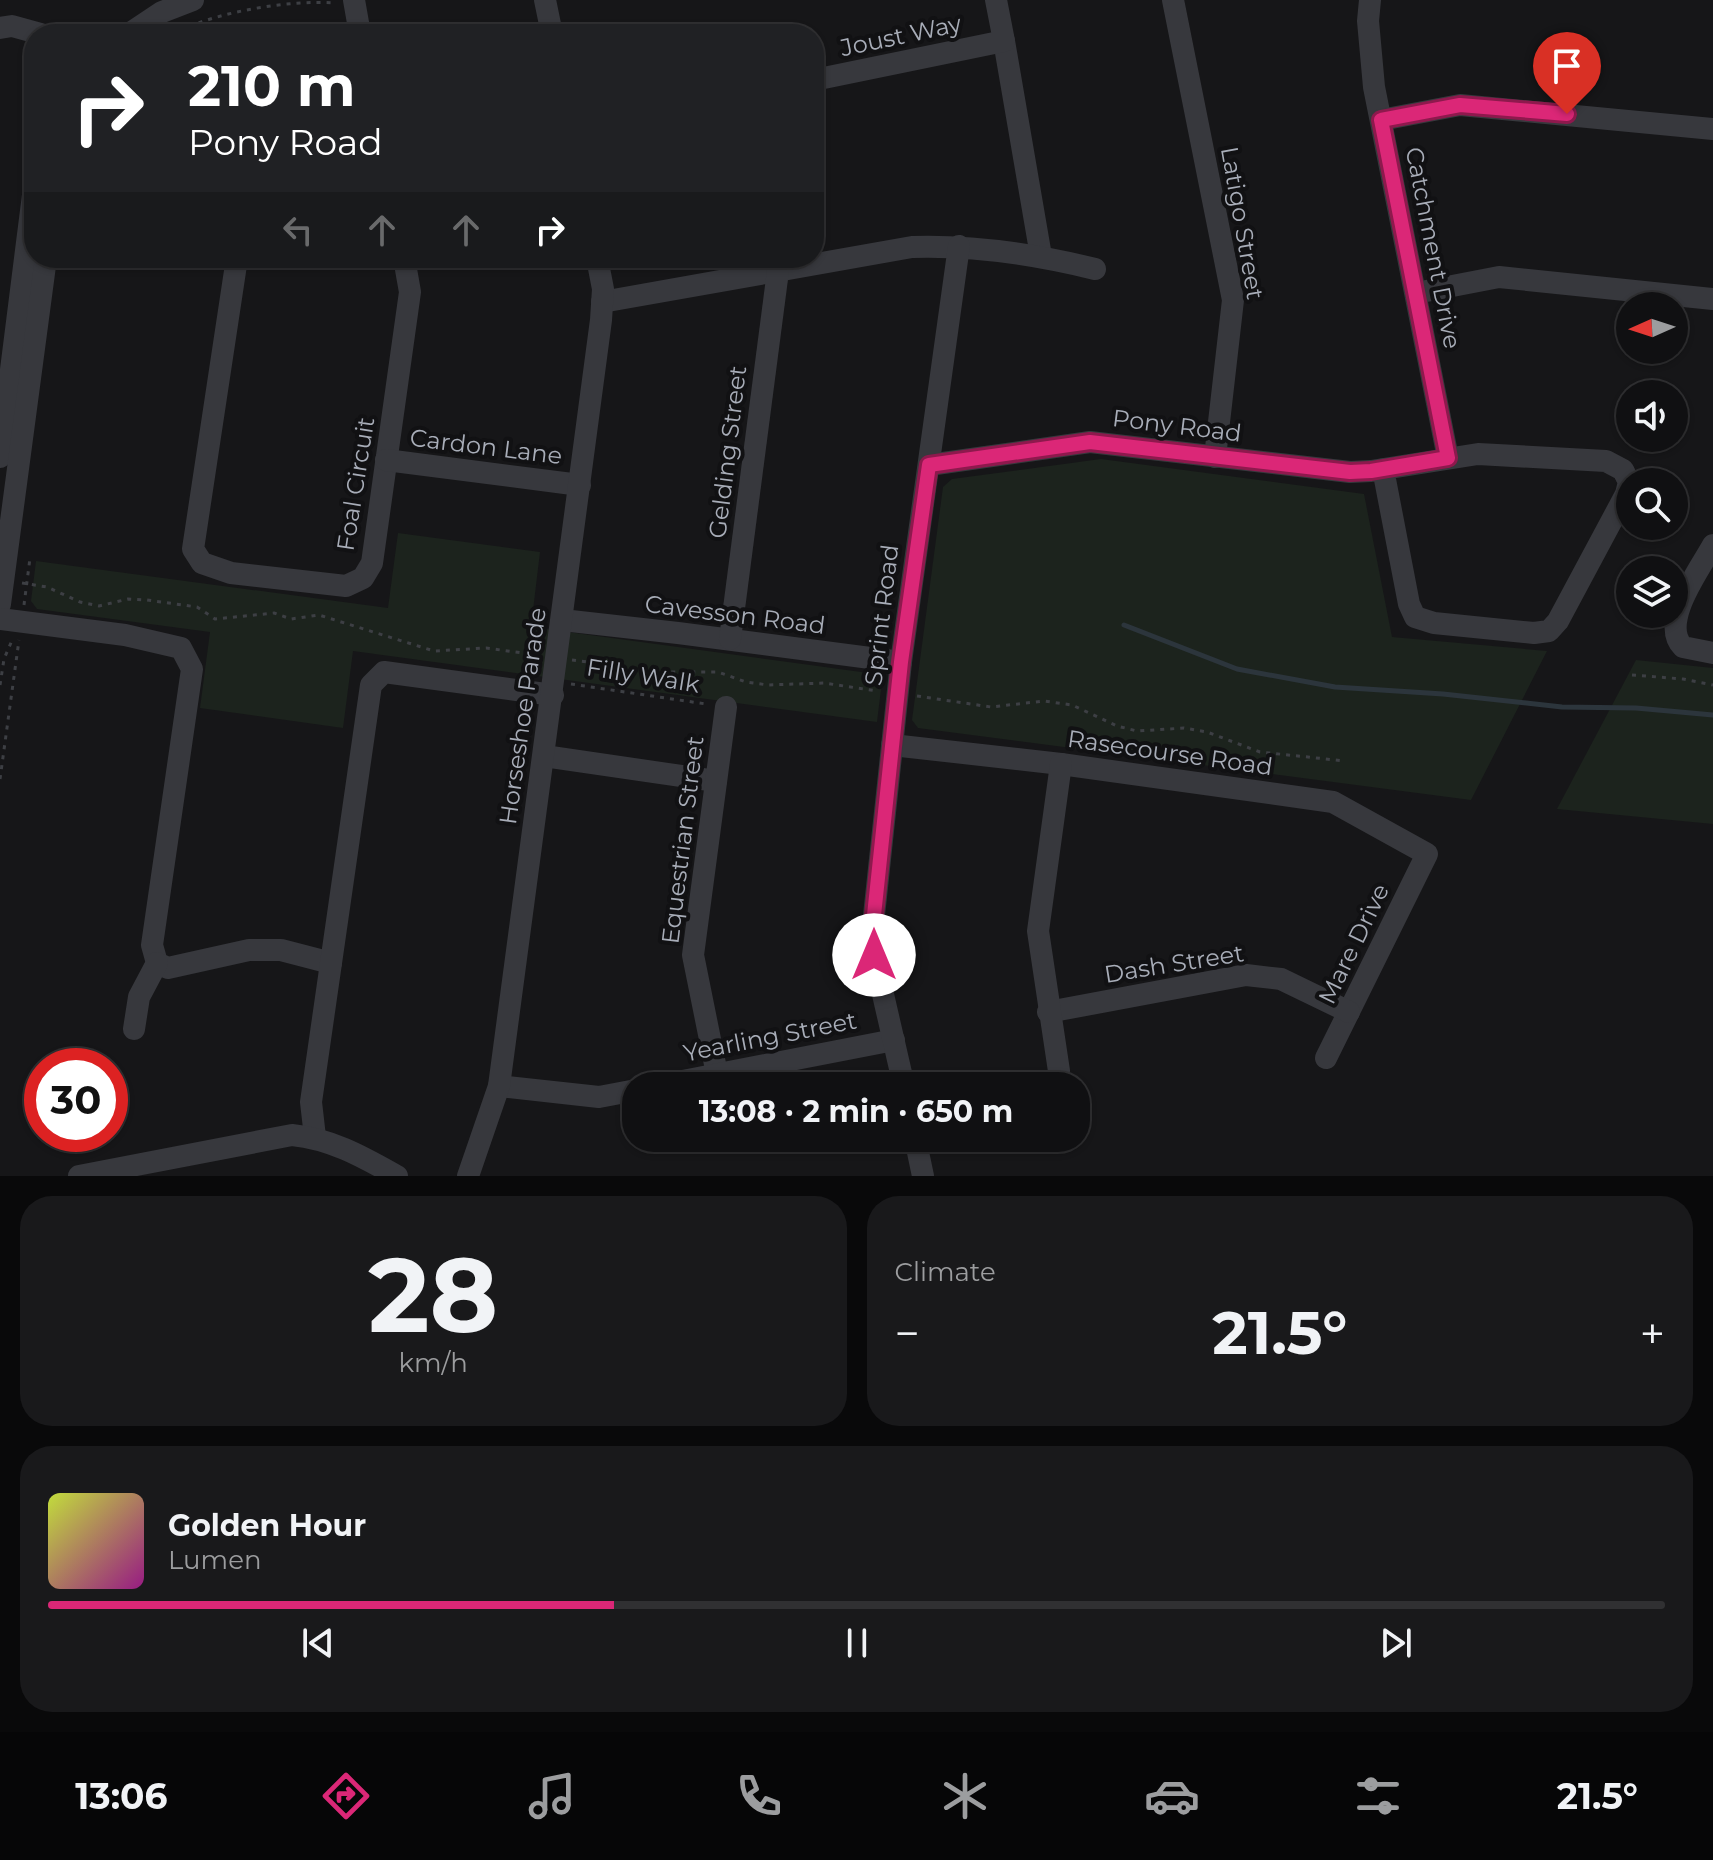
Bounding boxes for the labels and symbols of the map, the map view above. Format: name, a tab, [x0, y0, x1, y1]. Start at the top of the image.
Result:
street label: Joust Way	[837, 9, 964, 63]
pin	[1533, 32, 1601, 114]
street label: Latigo Street	[1215, 144, 1270, 302]
street label: Catchment Drive	[1400, 145, 1467, 351]
north arrow	[1616, 292, 1688, 364]
street label: Gelding Street	[703, 364, 753, 540]
street label: Pony Road	[1111, 403, 1243, 448]
street label: Foal Circuit	[331, 415, 380, 553]
street label: Cardon Lane	[408, 423, 564, 470]
street label: Sprint Road	[858, 543, 905, 687]
street label: Cavesson Road	[643, 589, 827, 640]
street label: Horseshoe Parade	[493, 606, 552, 826]
street label: Filly Walk	[584, 652, 702, 699]
street label: Rasecourse Road	[1066, 724, 1275, 781]
street label: Equestrian Street	[655, 734, 710, 946]
street label: Mare Drive	[1312, 879, 1395, 1009]
position arrow	[832, 913, 916, 997]
street label: Dash Street	[1102, 938, 1246, 989]
street label: Yearling Street	[681, 1005, 859, 1068]
speed limit sign: 30	[24, 1048, 128, 1152]

